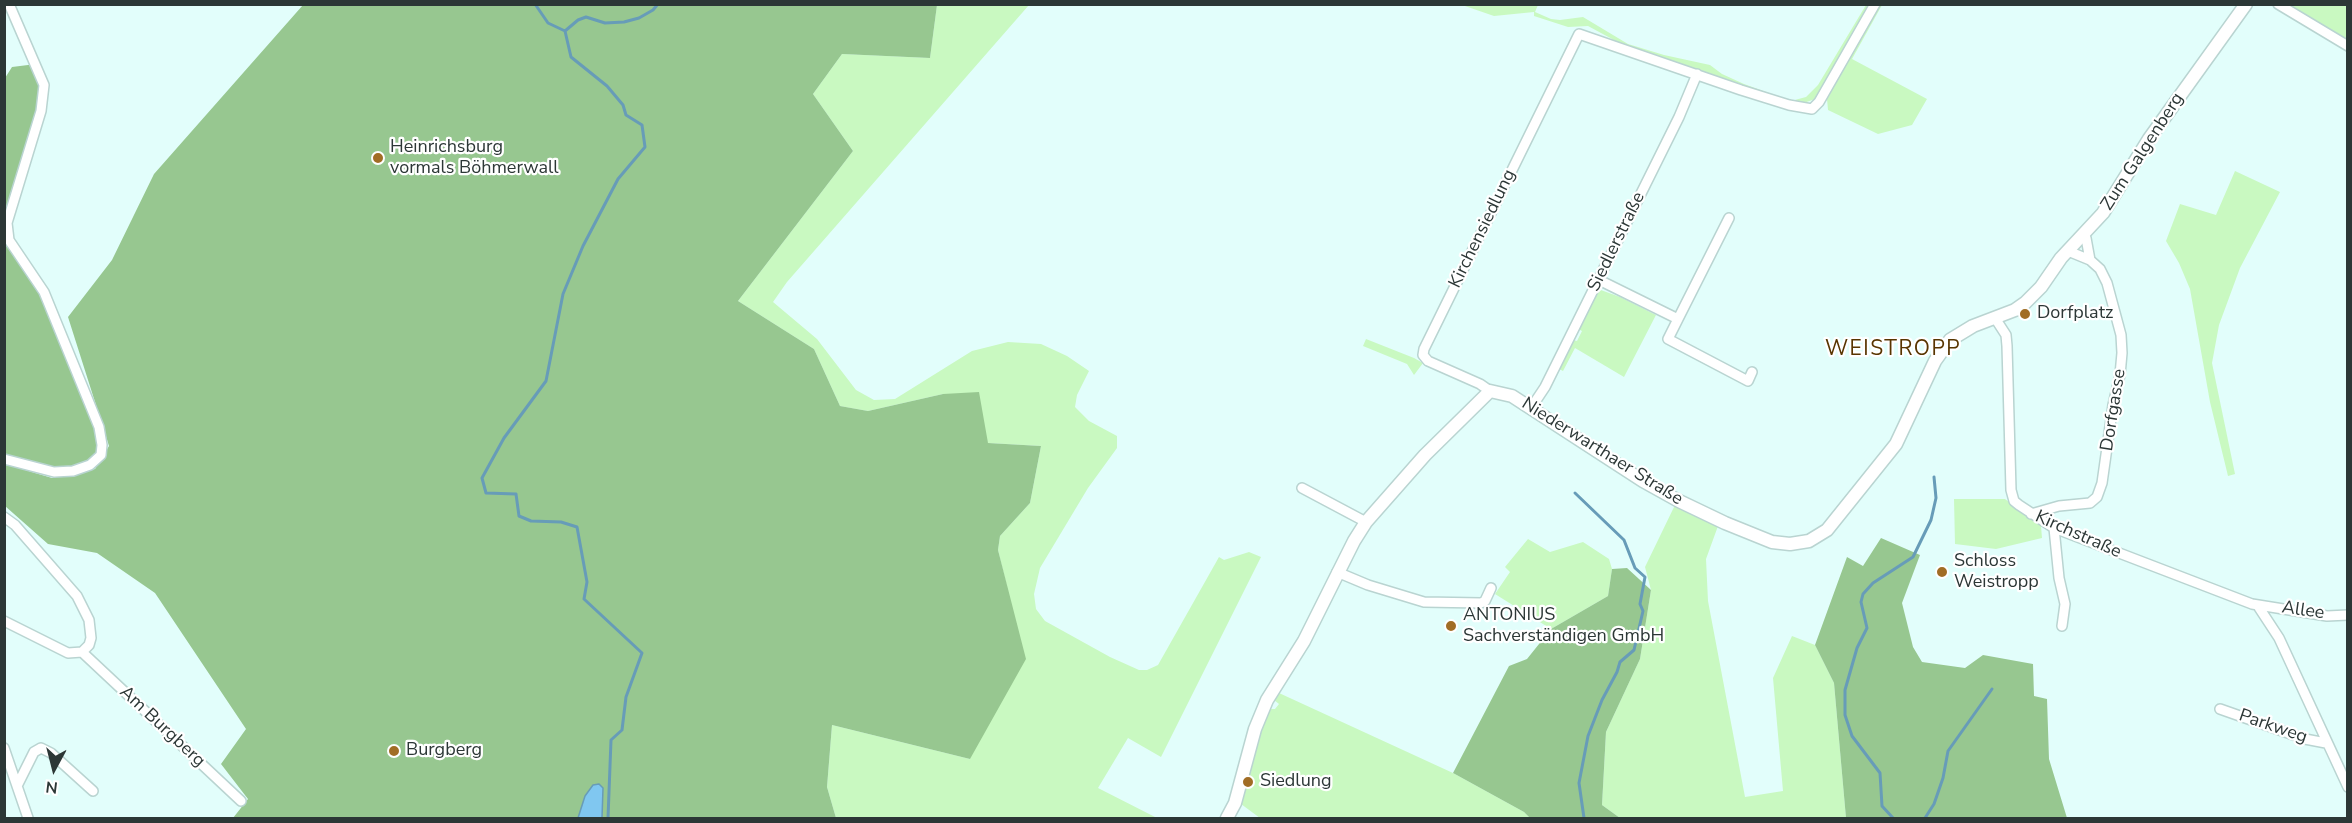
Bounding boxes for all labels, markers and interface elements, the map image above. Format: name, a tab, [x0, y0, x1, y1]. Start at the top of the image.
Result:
street label: Zum Galgenberg	[2097, 89, 2189, 215]
place label: Heinrichsburg vormals Böhmerwall	[390, 137, 559, 180]
marker: Heinrichsburg vormals Böhmerwall	[371, 151, 385, 165]
street label: Kirchensiedlung	[1445, 166, 1521, 292]
street label: Siedlerstraße	[1584, 189, 1650, 295]
place label: Dorfplatz	[2037, 303, 2113, 325]
marker: Dorfplatz	[2018, 307, 2032, 321]
district label: WEISTROPP	[1825, 337, 1961, 363]
street label: Dorfgasse	[2097, 367, 2131, 453]
street label: Niederwarthaer Straße	[1517, 394, 1687, 510]
street label: Kirchstraße	[2032, 506, 2124, 564]
place label: Schloss Weistropp	[1954, 551, 2039, 594]
marker: Schloss Weistropp	[1935, 565, 1949, 579]
street label: Allee	[2280, 597, 2326, 625]
place label: ANTONIUS Sachverständigen GmbH	[1463, 605, 1664, 648]
marker: ANTONIUS Sachverständigen GmbH	[1444, 619, 1458, 633]
street label: Am Burgberg	[115, 682, 209, 772]
street label: Parkweg	[2236, 705, 2310, 749]
north arrow	[24, 739, 84, 799]
place label: Burgberg	[406, 740, 482, 762]
marker: Burgberg	[387, 744, 401, 758]
place label: Siedlung	[1260, 771, 1332, 793]
text: N	[45, 775, 59, 799]
marker: Siedlung	[1241, 775, 1255, 789]

